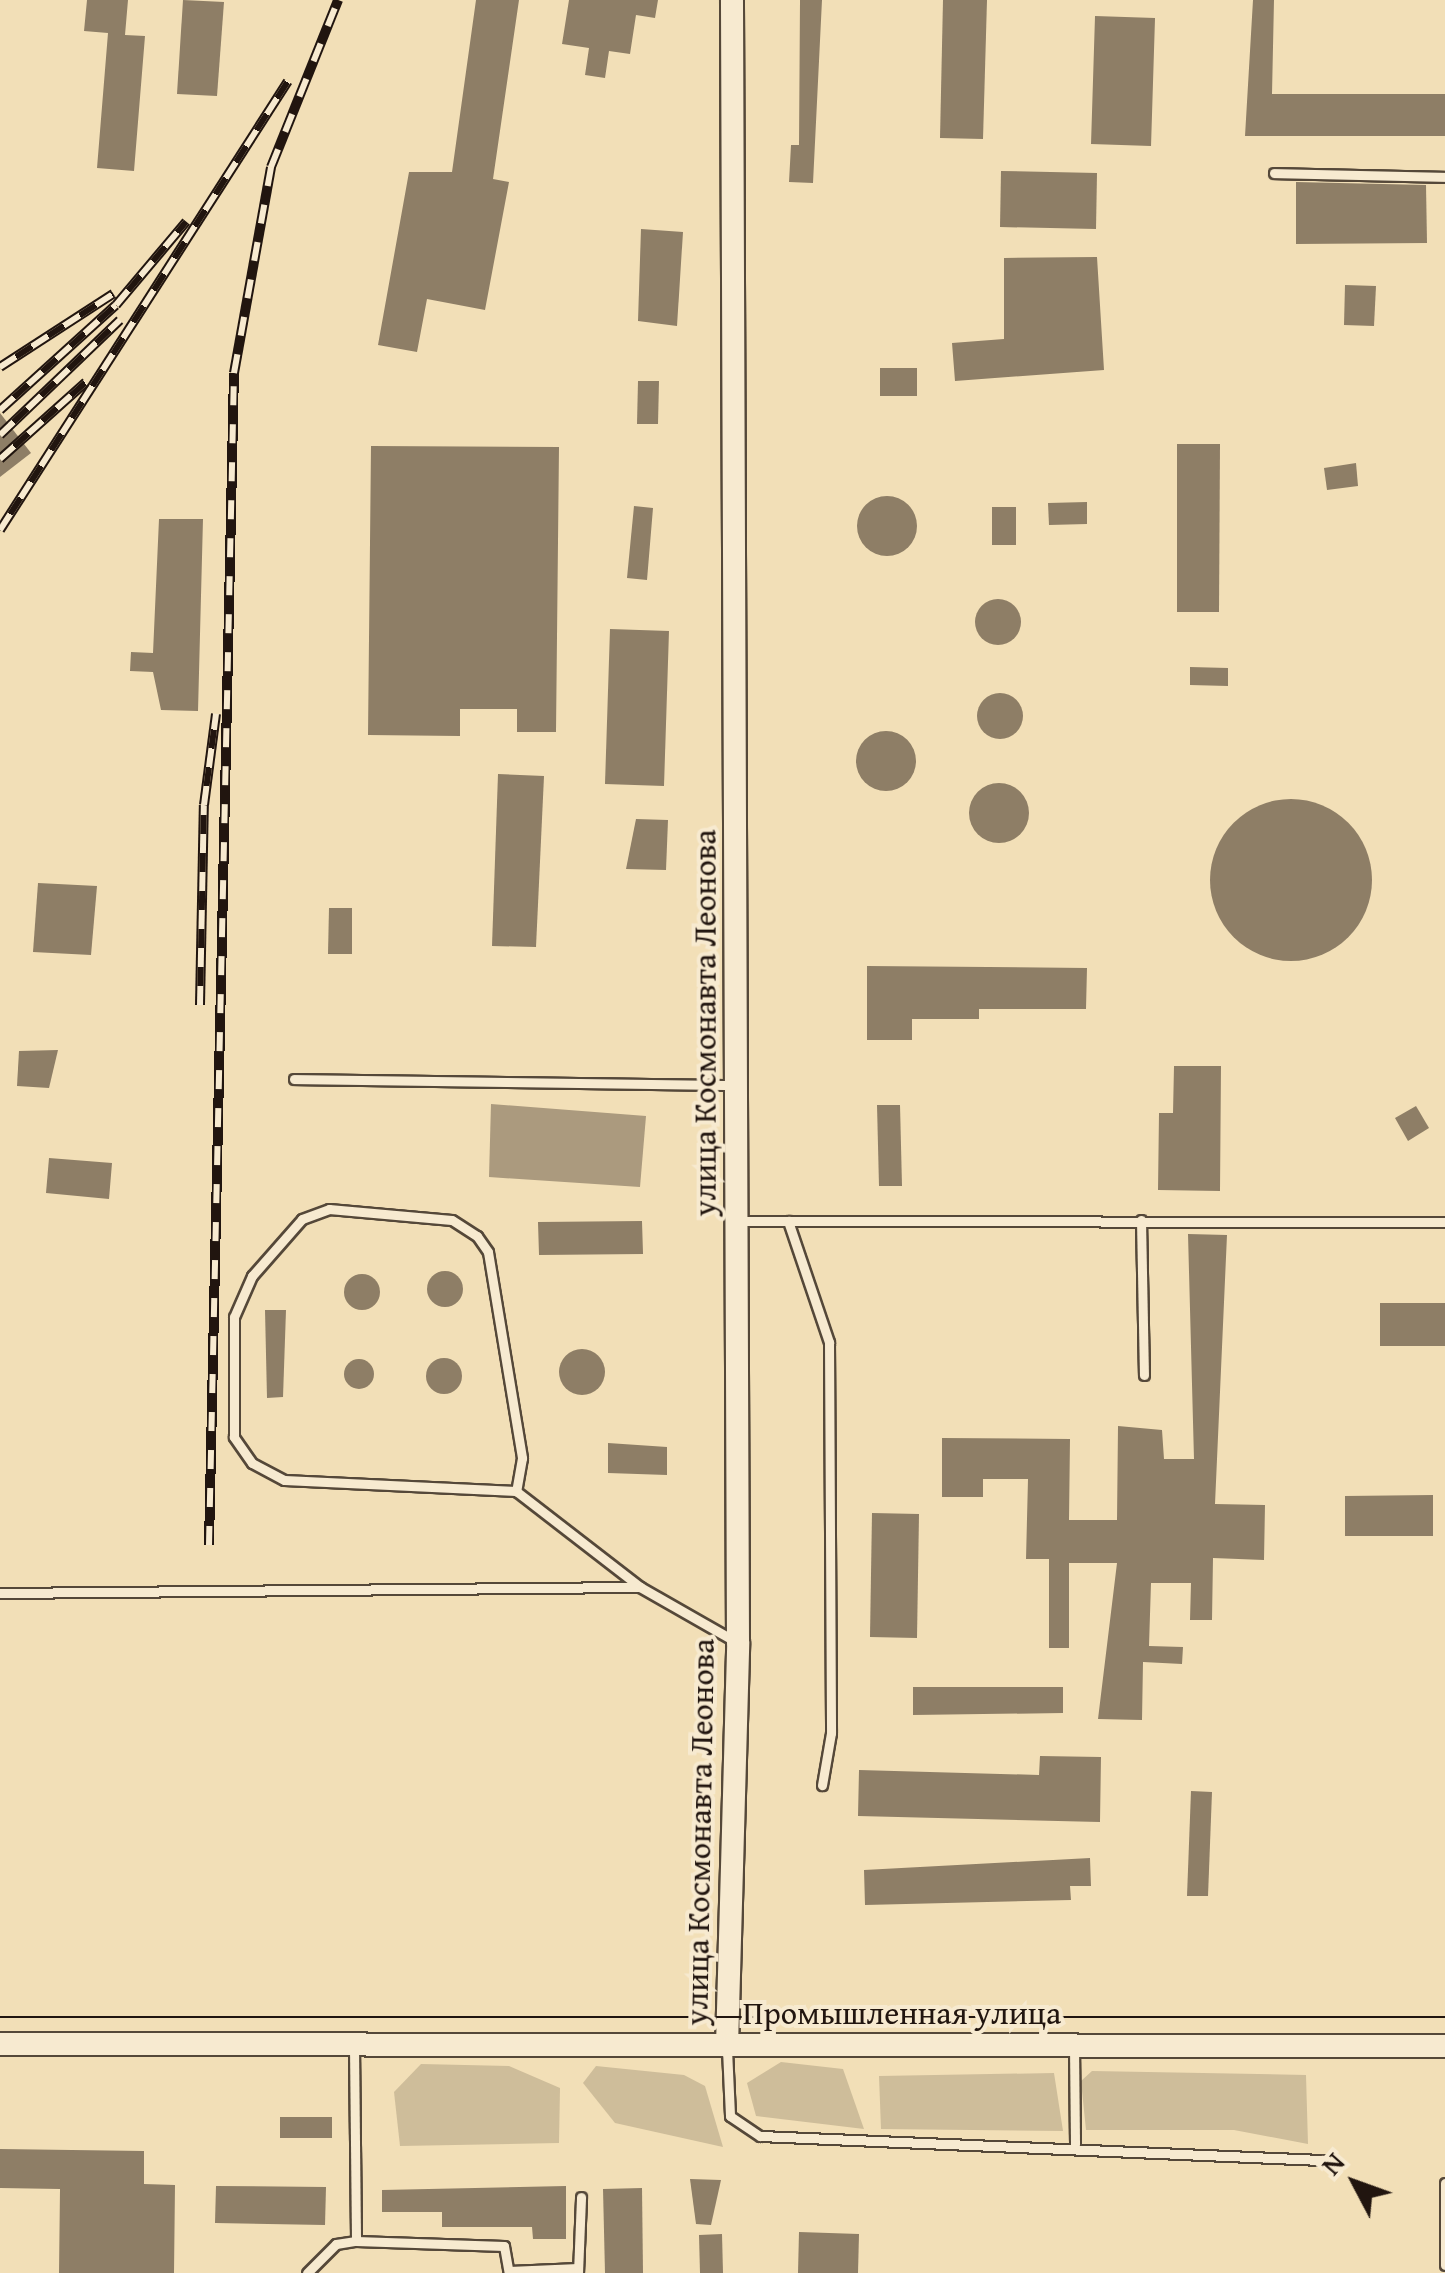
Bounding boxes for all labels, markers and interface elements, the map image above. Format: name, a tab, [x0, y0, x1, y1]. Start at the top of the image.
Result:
street label: улица Космонавта Леонова	[686, 829, 724, 1217]
street label: улица Космонавта Леонова	[677, 1638, 723, 2026]
street label: Промышленная улица	[743, 1994, 1061, 2032]
north arrow	[1305, 2133, 1405, 2233]
text: N	[1310, 2142, 1354, 2184]

